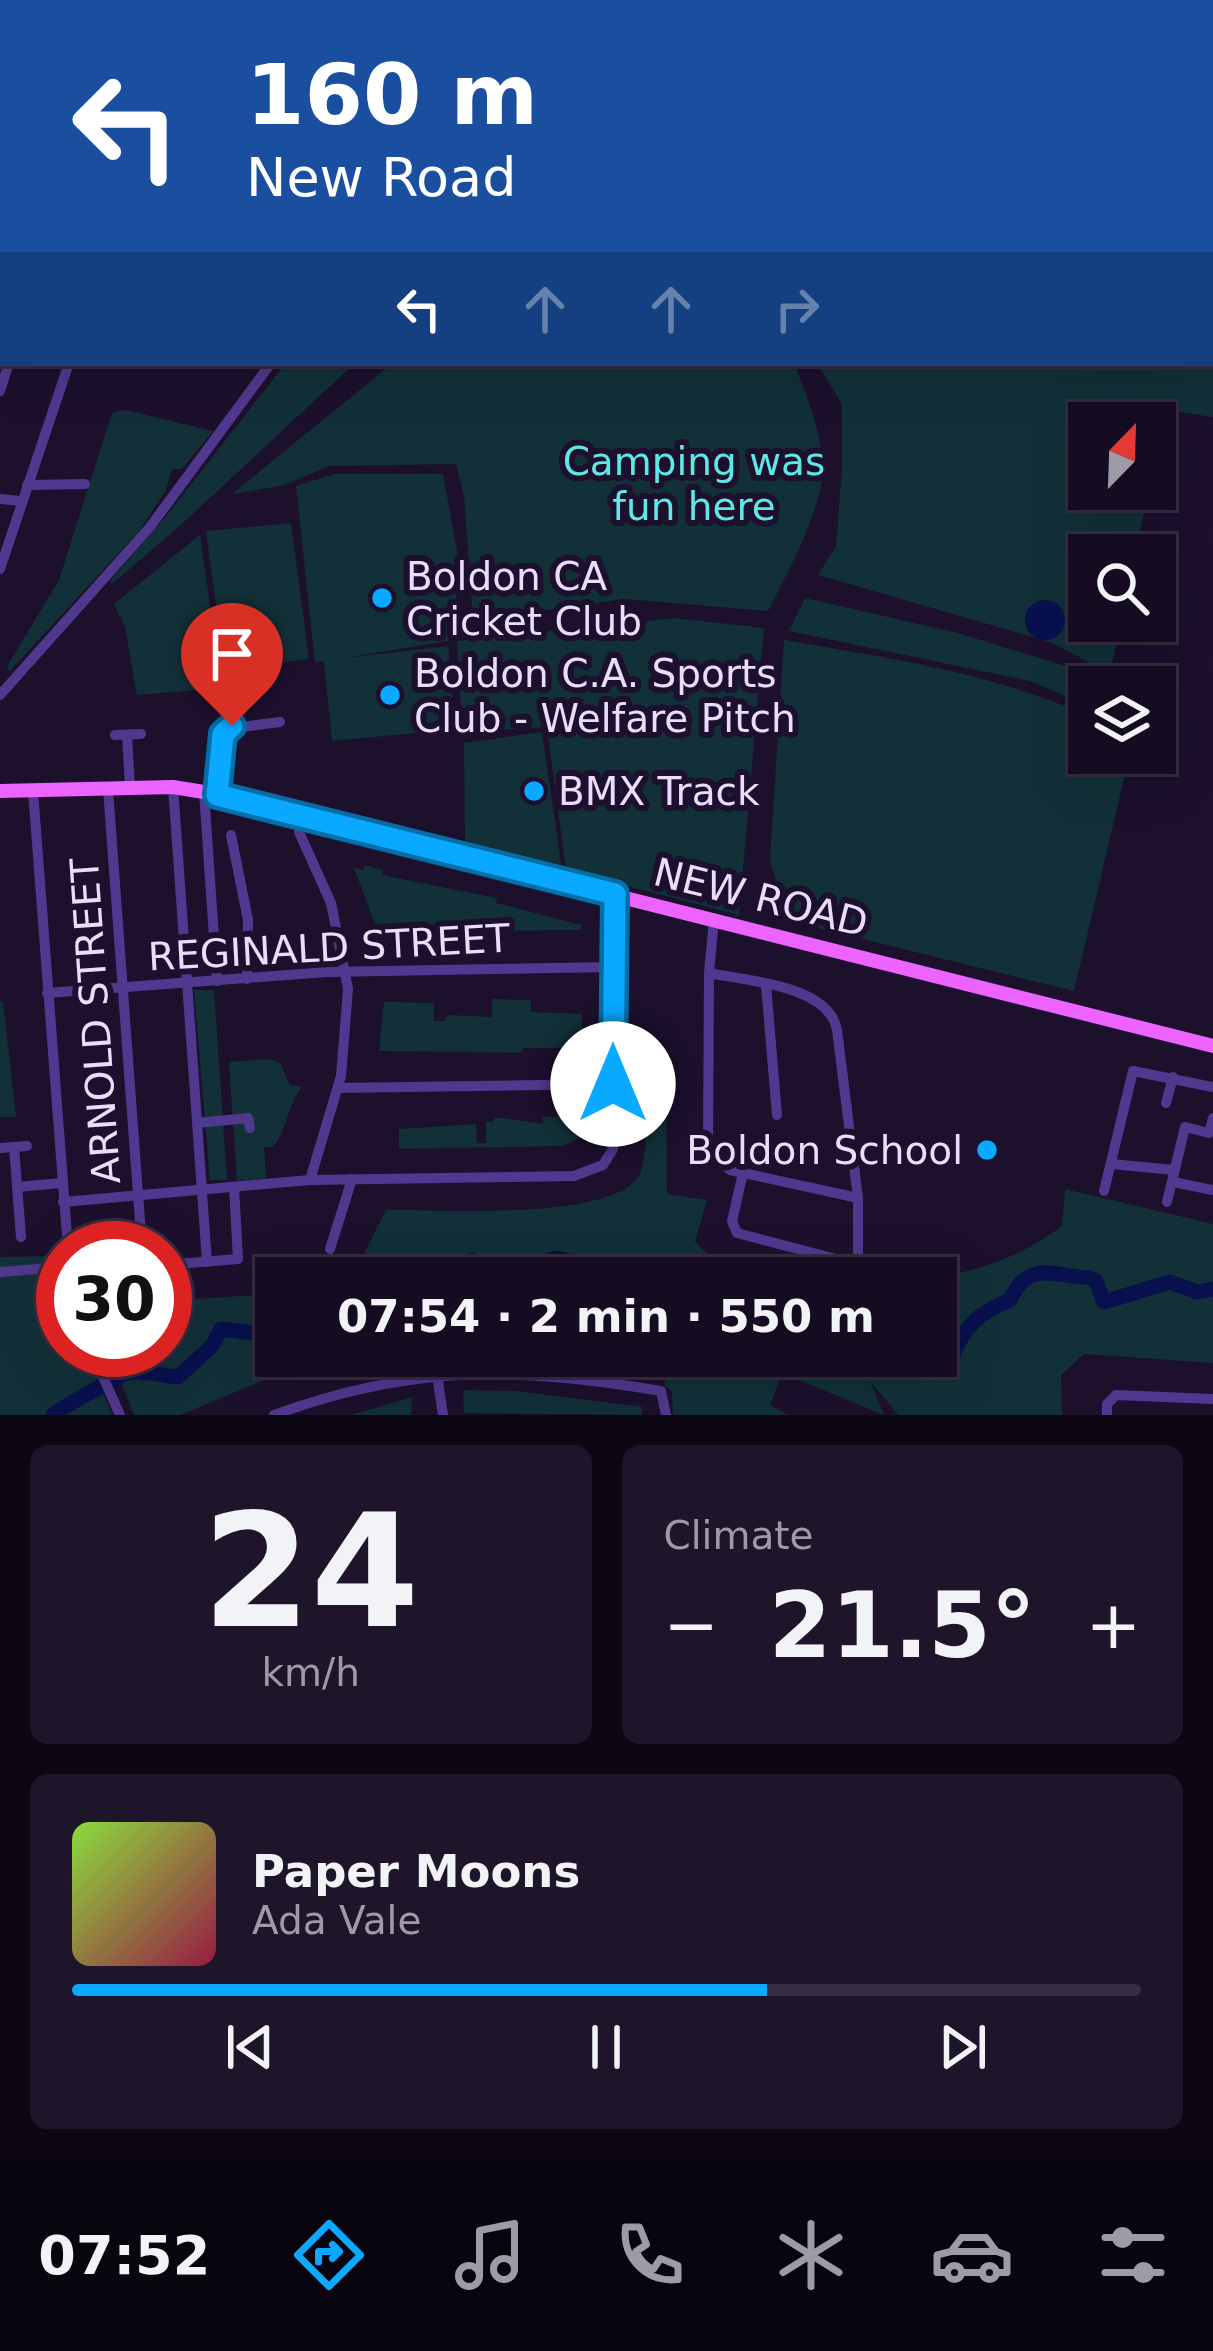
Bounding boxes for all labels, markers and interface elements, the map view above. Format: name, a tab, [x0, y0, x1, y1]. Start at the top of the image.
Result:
text: 160 m	[246, 46, 538, 144]
icon: left	[48, 48, 204, 204]
text: New Road	[246, 146, 516, 209]
icon: left	[386, 276, 452, 342]
icon: ahead	[512, 276, 578, 342]
icon: ahead	[638, 276, 704, 342]
icon: right	[764, 276, 830, 342]
north arrow	[1068, 402, 1176, 510]
map controls	[1068, 402, 1176, 774]
park label: Camping was fun here	[563, 439, 825, 529]
button: search	[1068, 534, 1176, 642]
place label: Boldon CA Cricket Club	[406, 554, 642, 644]
marker: Boldon CA Cricket Club	[369, 585, 395, 611]
pin	[181, 603, 283, 726]
icon: arrive	[199, 621, 265, 687]
place label: Boldon C.A. Sports Club - Welfare Pitch	[414, 651, 796, 741]
button: layers	[1068, 666, 1176, 774]
marker: Boldon C.A. Sports Club - Welfare Pitch	[377, 682, 403, 708]
place label: BMX Track	[558, 769, 760, 814]
marker: BMX Track	[521, 778, 547, 804]
street label: NEW ROAD	[649, 849, 872, 946]
street label: ARNOLD STREET	[62, 856, 129, 1185]
street label: REGINALD STREET	[147, 916, 511, 979]
position arrow	[550, 1021, 676, 1147]
place label: Boldon School	[686, 1128, 963, 1173]
marker: Boldon School	[974, 1137, 1000, 1163]
speed limit sign: 30	[36, 1221, 192, 1377]
text: 07:54 · 2 min · 550 m	[337, 1290, 875, 1343]
text: 24	[202, 1481, 419, 1663]
text: Climate	[664, 1513, 814, 1558]
text: 21.5°	[769, 1573, 1036, 1678]
text: −	[664, 1587, 719, 1664]
text: +	[1086, 1587, 1141, 1664]
text: km/h	[262, 1650, 360, 1695]
text: Paper Moons	[252, 1845, 580, 1898]
text: Ada Vale	[252, 1898, 421, 1943]
icon: previous	[217, 2014, 283, 2080]
icon: pause	[573, 2014, 639, 2080]
icon: next	[930, 2014, 996, 2080]
icon: directions	[287, 2213, 371, 2297]
icon: music	[448, 2213, 532, 2297]
icon: phone	[608, 2213, 692, 2297]
icon: climate	[769, 2213, 853, 2297]
icon: car	[930, 2213, 1014, 2297]
icon: filters	[1091, 2213, 1175, 2297]
text: 07:52	[38, 2224, 210, 2287]

